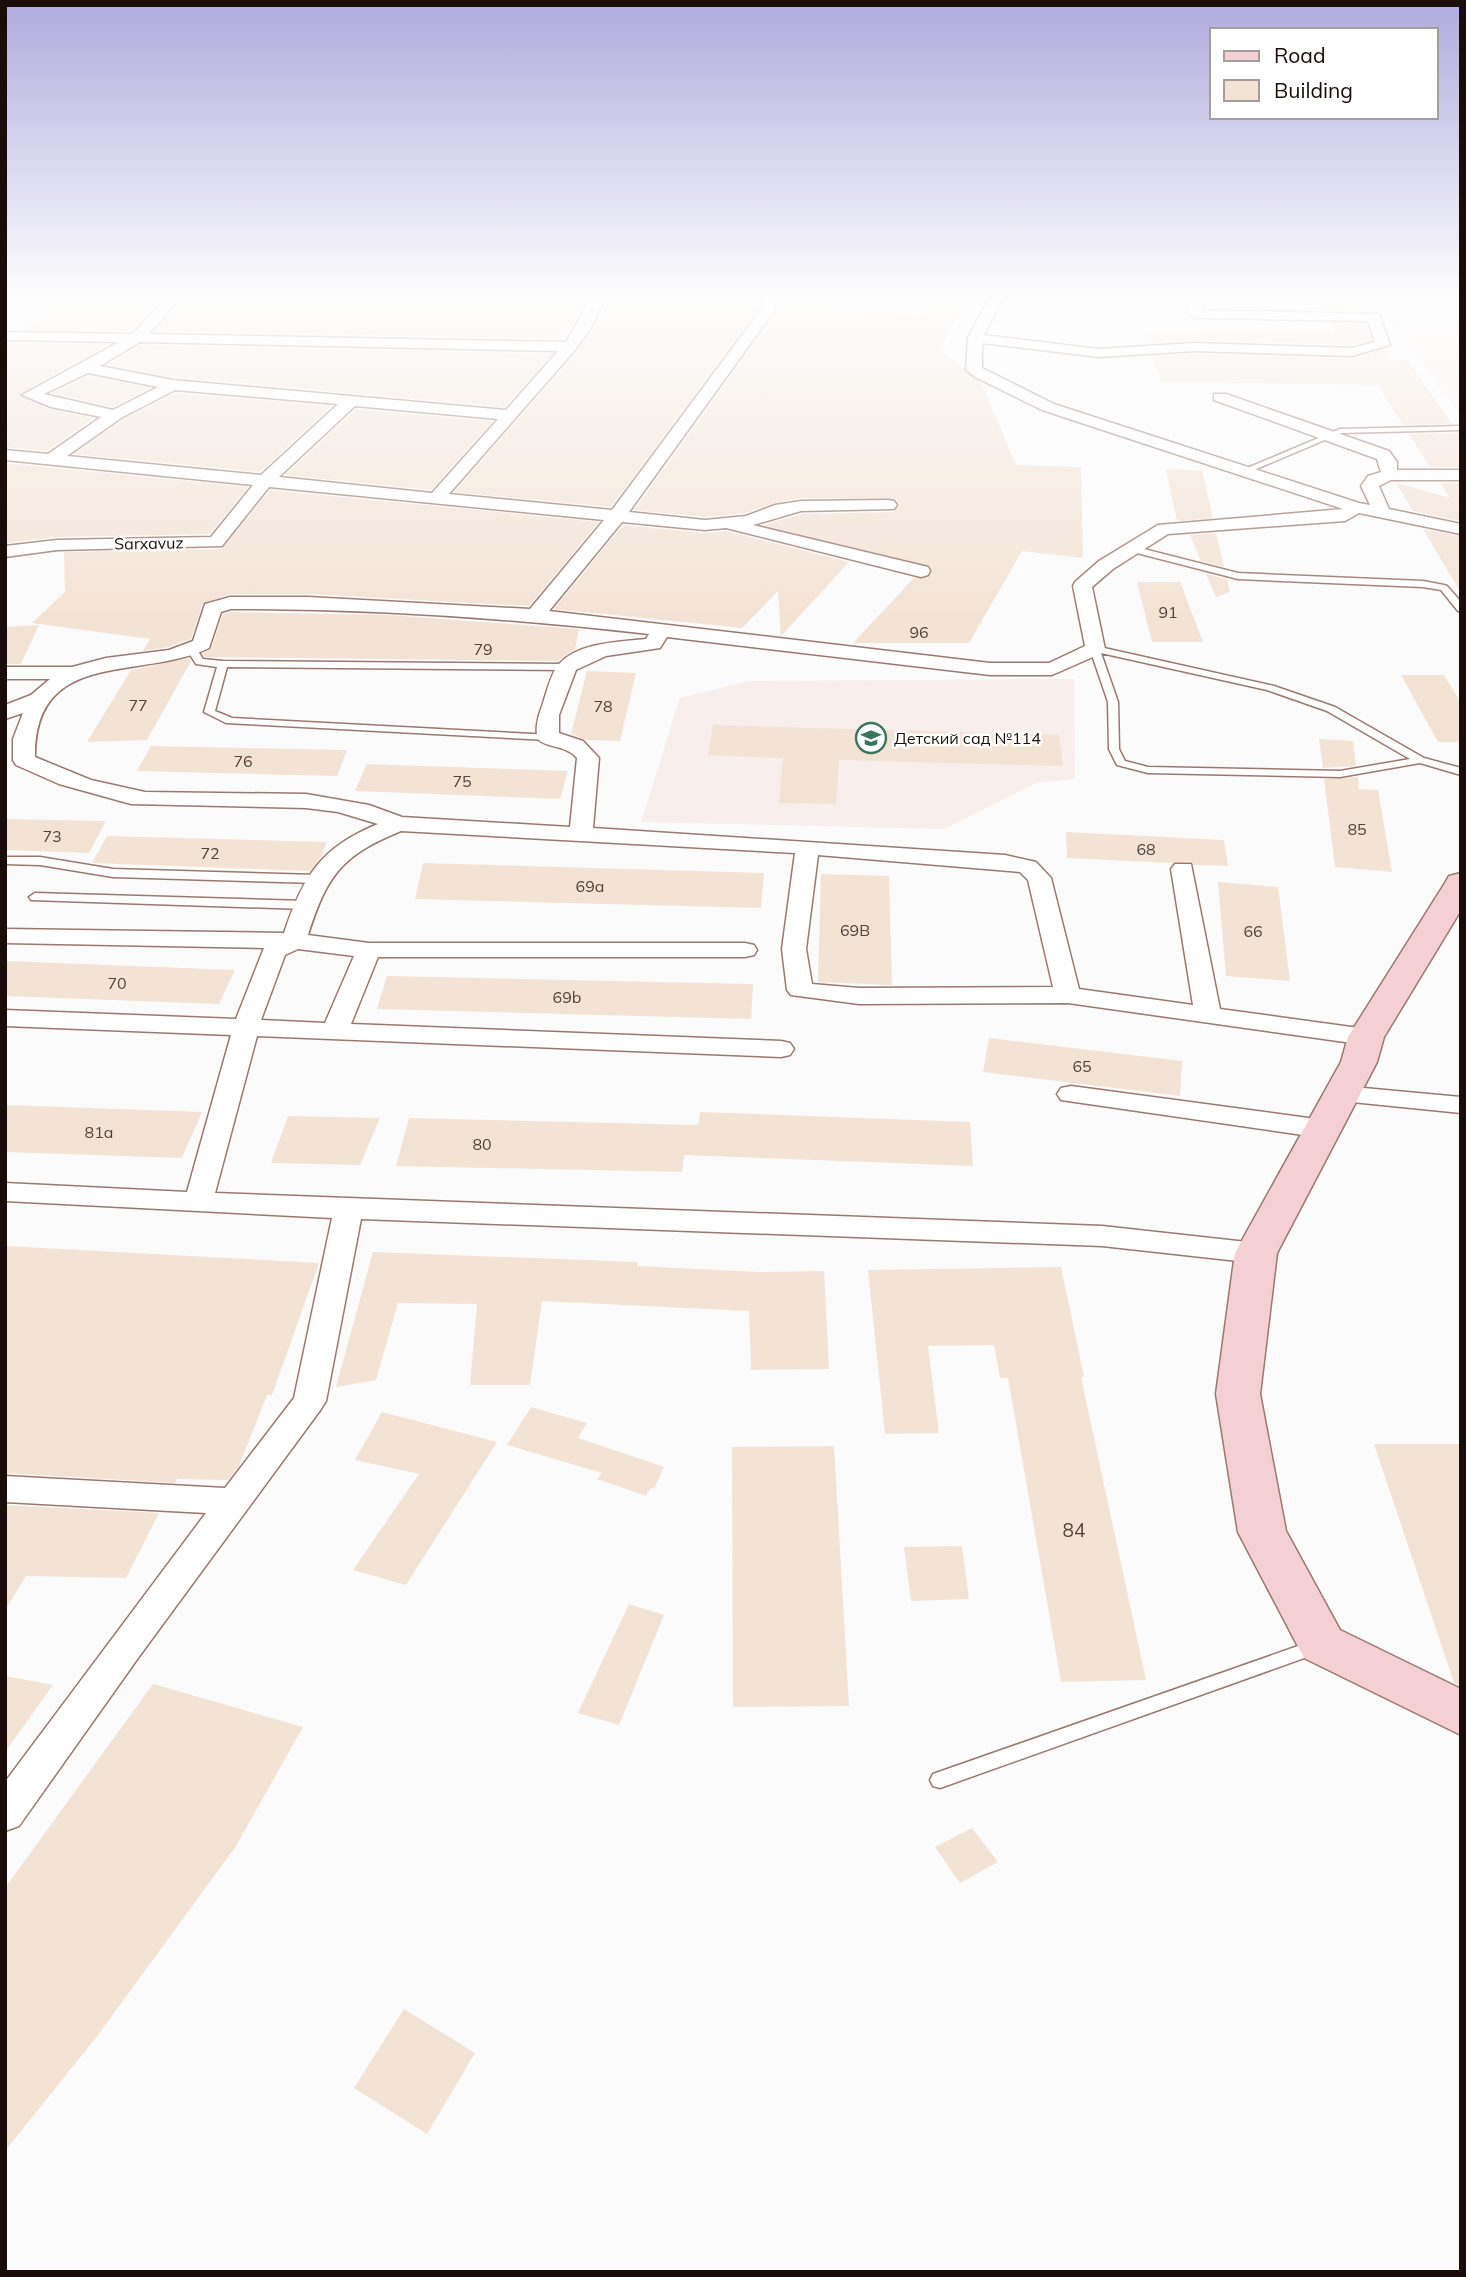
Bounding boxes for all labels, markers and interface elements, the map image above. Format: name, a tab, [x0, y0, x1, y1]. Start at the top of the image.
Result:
legend	[1210, 28, 1438, 119]
text: Road	[1274, 42, 1325, 68]
text: Building	[1274, 77, 1353, 103]
street label: Sarxavuz	[114, 532, 184, 554]
house number: 91	[1158, 602, 1178, 622]
house number: 96	[909, 622, 929, 642]
house number: 79	[473, 639, 493, 659]
house number: 77	[128, 695, 148, 715]
house number: 78	[593, 696, 613, 716]
school or university icon: Детский сад №114	[854, 721, 888, 755]
place label: Детский сад №114	[894, 728, 1041, 748]
house number: 76	[233, 751, 253, 771]
house number: 75	[452, 771, 472, 791]
house number: 85	[1347, 819, 1367, 839]
house number: 73	[42, 826, 62, 846]
house number: 68	[1136, 839, 1156, 859]
house number: 72	[200, 843, 220, 863]
house number: 69a	[576, 876, 604, 896]
house number: 69В	[840, 920, 870, 940]
house number: 66	[1243, 921, 1263, 941]
house number: 70	[107, 973, 127, 993]
house number: 69b	[553, 987, 581, 1007]
house number: 65	[1072, 1056, 1092, 1076]
house number: 81a	[85, 1122, 113, 1142]
house number: 80	[472, 1134, 492, 1154]
house number: 84	[1063, 1518, 1085, 1542]

